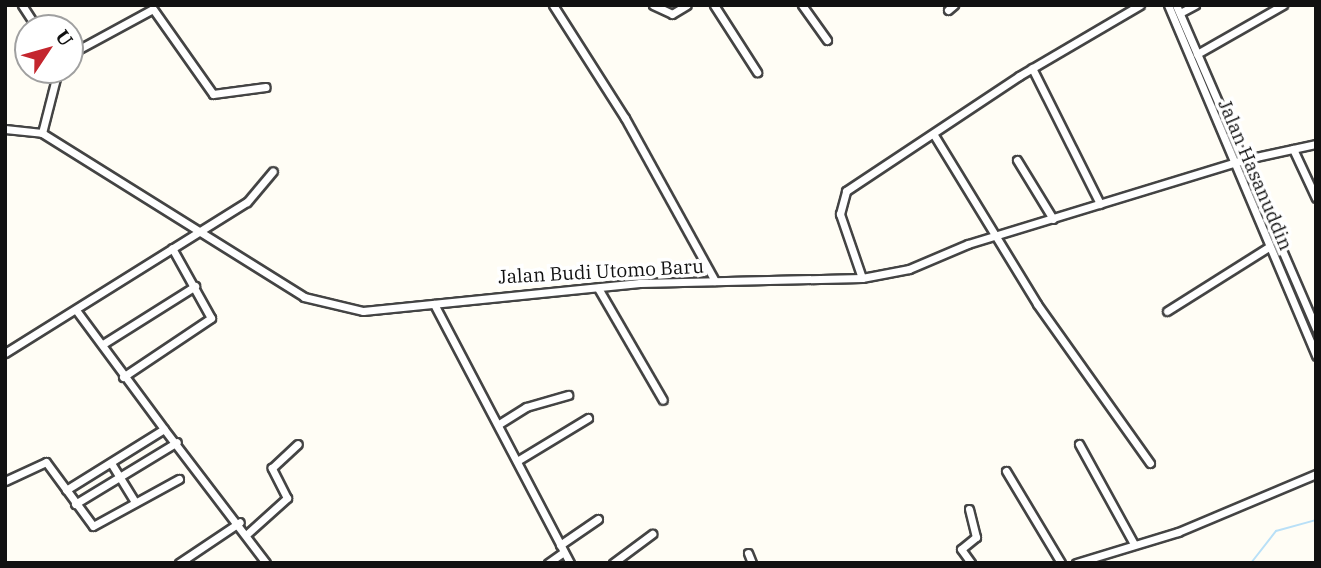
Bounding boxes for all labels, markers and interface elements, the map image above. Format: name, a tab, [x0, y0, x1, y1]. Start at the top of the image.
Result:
north arrow	[14, 14, 84, 84]
text: U	[50, 25, 78, 51]
street label: Jalan Hasanuddin	[1213, 96, 1297, 254]
street label: Jalan Budi Utomo Baru	[497, 255, 705, 289]

